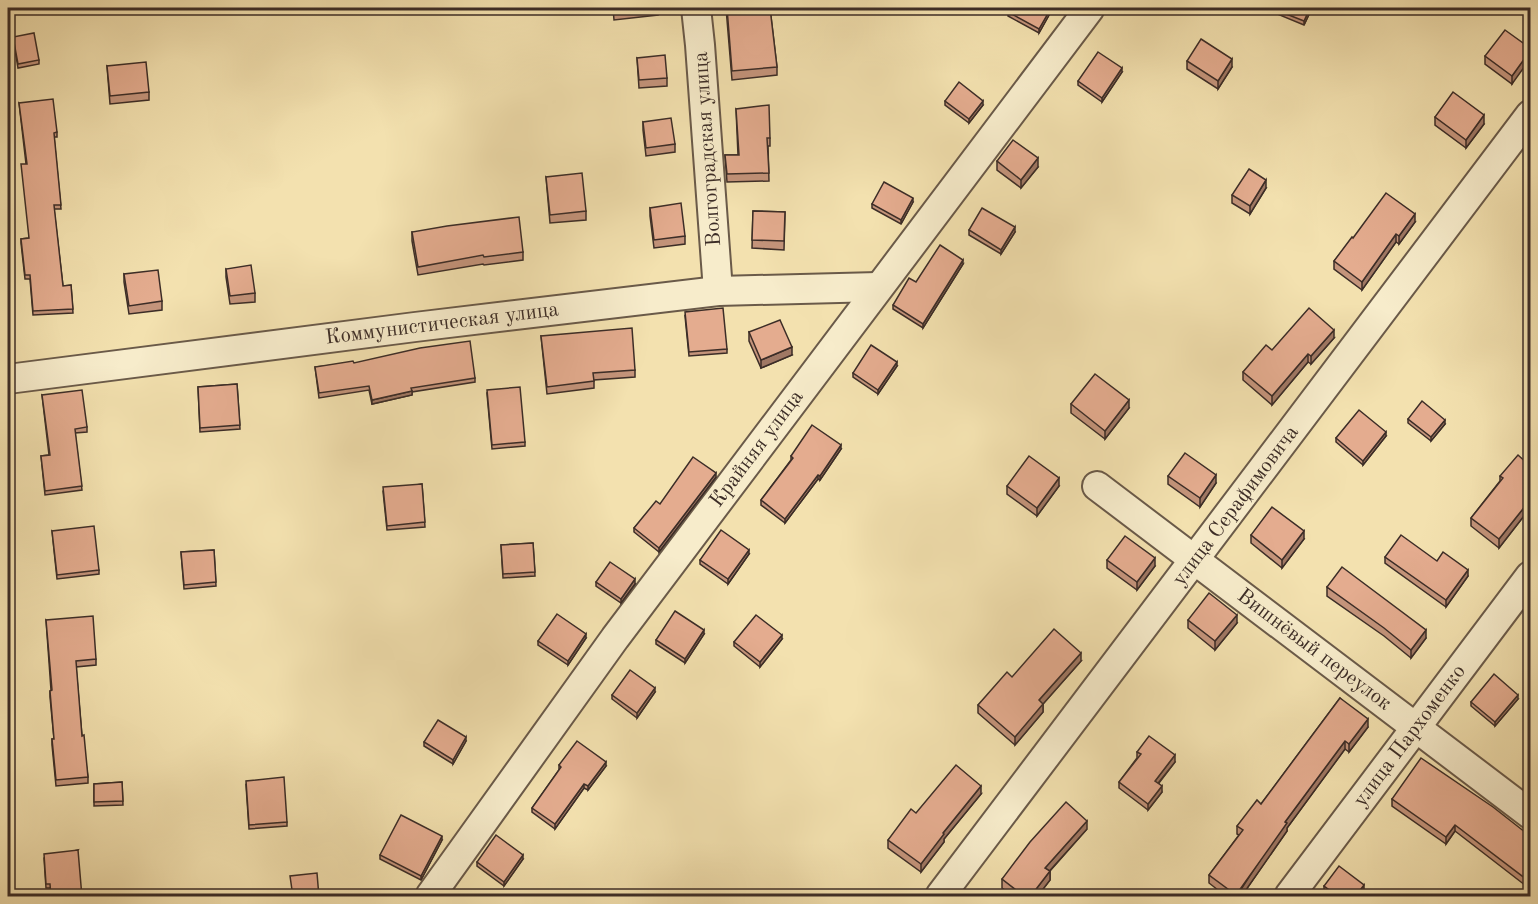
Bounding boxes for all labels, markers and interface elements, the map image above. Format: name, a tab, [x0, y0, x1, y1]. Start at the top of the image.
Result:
street label: Волгоградская улица	[691, 51, 725, 247]
street label: Коммунистическая улица	[324, 299, 560, 349]
street label: Крайняя улица	[706, 386, 808, 512]
street label: улица Серафимовича	[1169, 422, 1303, 590]
street label: Вишнёвый переулок	[1233, 585, 1395, 715]
street label: улица Пархоменко	[1350, 661, 1470, 811]

